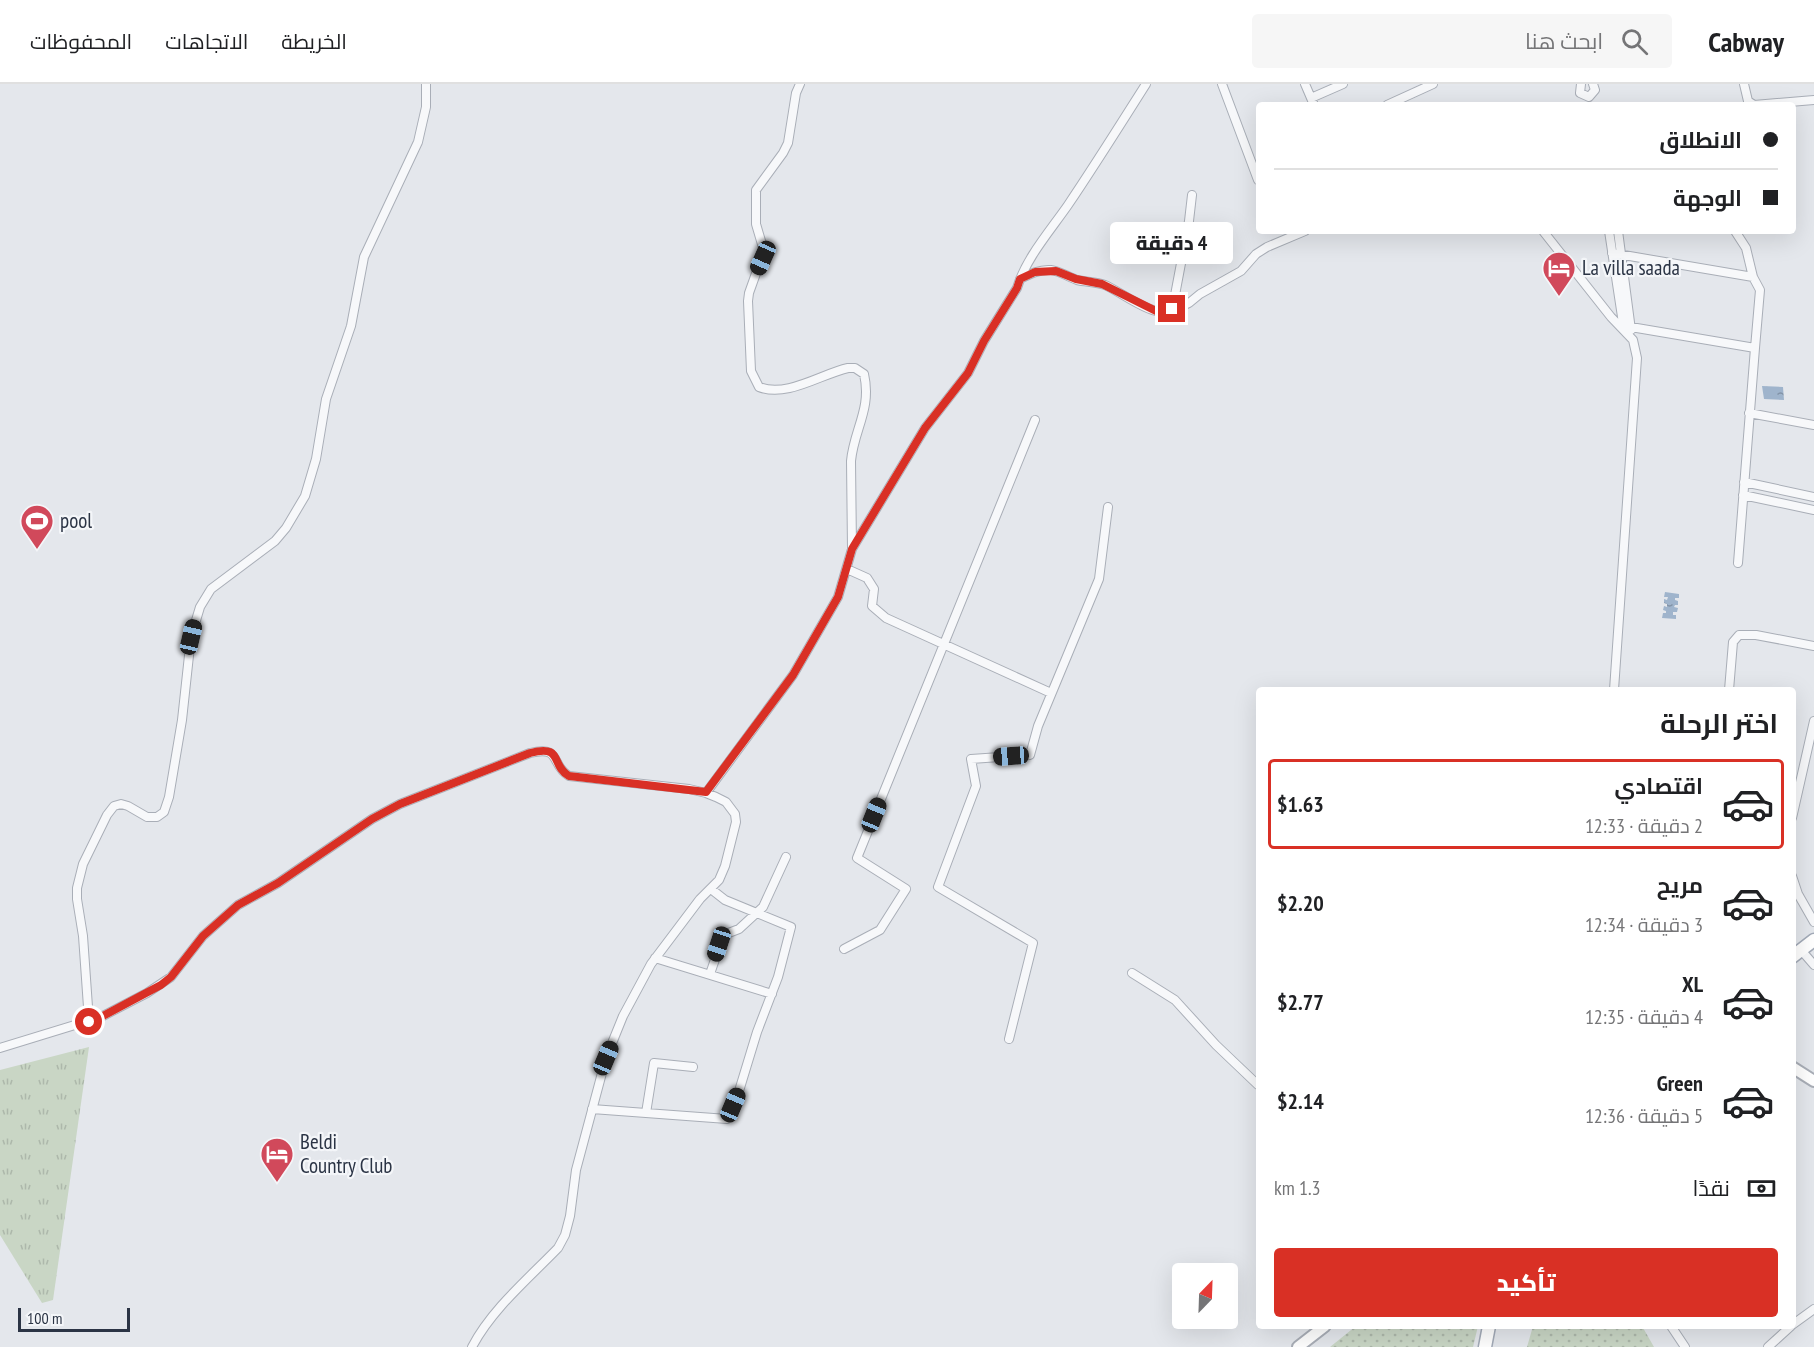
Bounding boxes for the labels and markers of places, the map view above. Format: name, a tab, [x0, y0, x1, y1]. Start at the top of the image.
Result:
hotel icon: La villa saada	[1541, 250, 1577, 297]
place label: La villa saada	[1582, 254, 1680, 281]
sports icon: pool	[19, 503, 55, 550]
place label: pool	[60, 507, 92, 534]
place label: Beldi Country Club	[300, 1128, 392, 1179]
hotel icon: Beldi Country Club	[259, 1136, 295, 1183]

